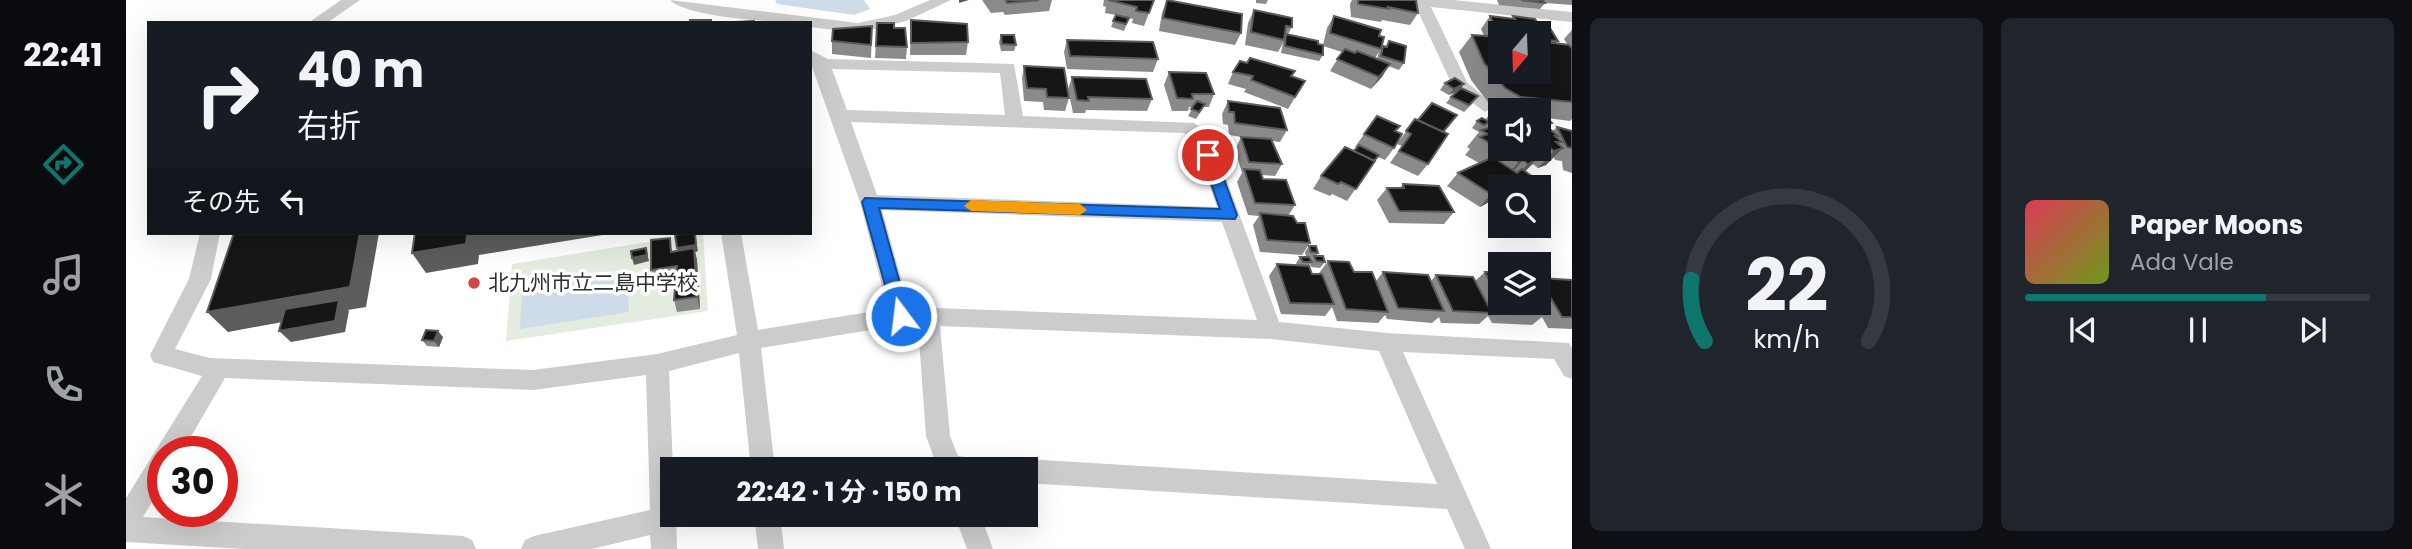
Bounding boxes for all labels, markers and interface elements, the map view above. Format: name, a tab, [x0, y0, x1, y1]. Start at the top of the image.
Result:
north arrow	[1488, 21, 1550, 84]
map controls	[1488, 21, 1551, 315]
text: 22:41	[23, 32, 103, 77]
text: 40 m	[297, 36, 424, 104]
icon: right	[182, 49, 273, 140]
button: sound	[1488, 98, 1551, 161]
text: 右折	[297, 103, 361, 148]
pin	[1178, 125, 1238, 185]
icon: arrive	[1189, 136, 1227, 174]
icon: directions	[39, 140, 88, 189]
button: search	[1488, 175, 1551, 238]
icon: left	[274, 182, 312, 220]
text: その先	[182, 184, 260, 220]
text: Paper Moons	[2130, 207, 2303, 243]
text: 22	[1745, 235, 1828, 336]
text: Ada Vale	[2130, 246, 2234, 278]
icon: music	[39, 250, 88, 299]
button: layers	[1488, 252, 1551, 315]
place label: 北九州市立二島中学校	[488, 268, 698, 297]
marker: 北九州市立二島中学校	[466, 275, 482, 291]
position arrow	[864, 279, 938, 353]
icon: previous	[2064, 311, 2102, 349]
icon: pause	[2179, 311, 2217, 349]
icon: next	[2294, 311, 2332, 349]
text: km/h	[1753, 321, 1820, 356]
icon: phone	[39, 360, 88, 409]
speed limit sign: 30	[147, 436, 238, 527]
icon: climate	[39, 470, 88, 519]
text: 22:42 · 1 分 · 150 m	[736, 474, 962, 510]

